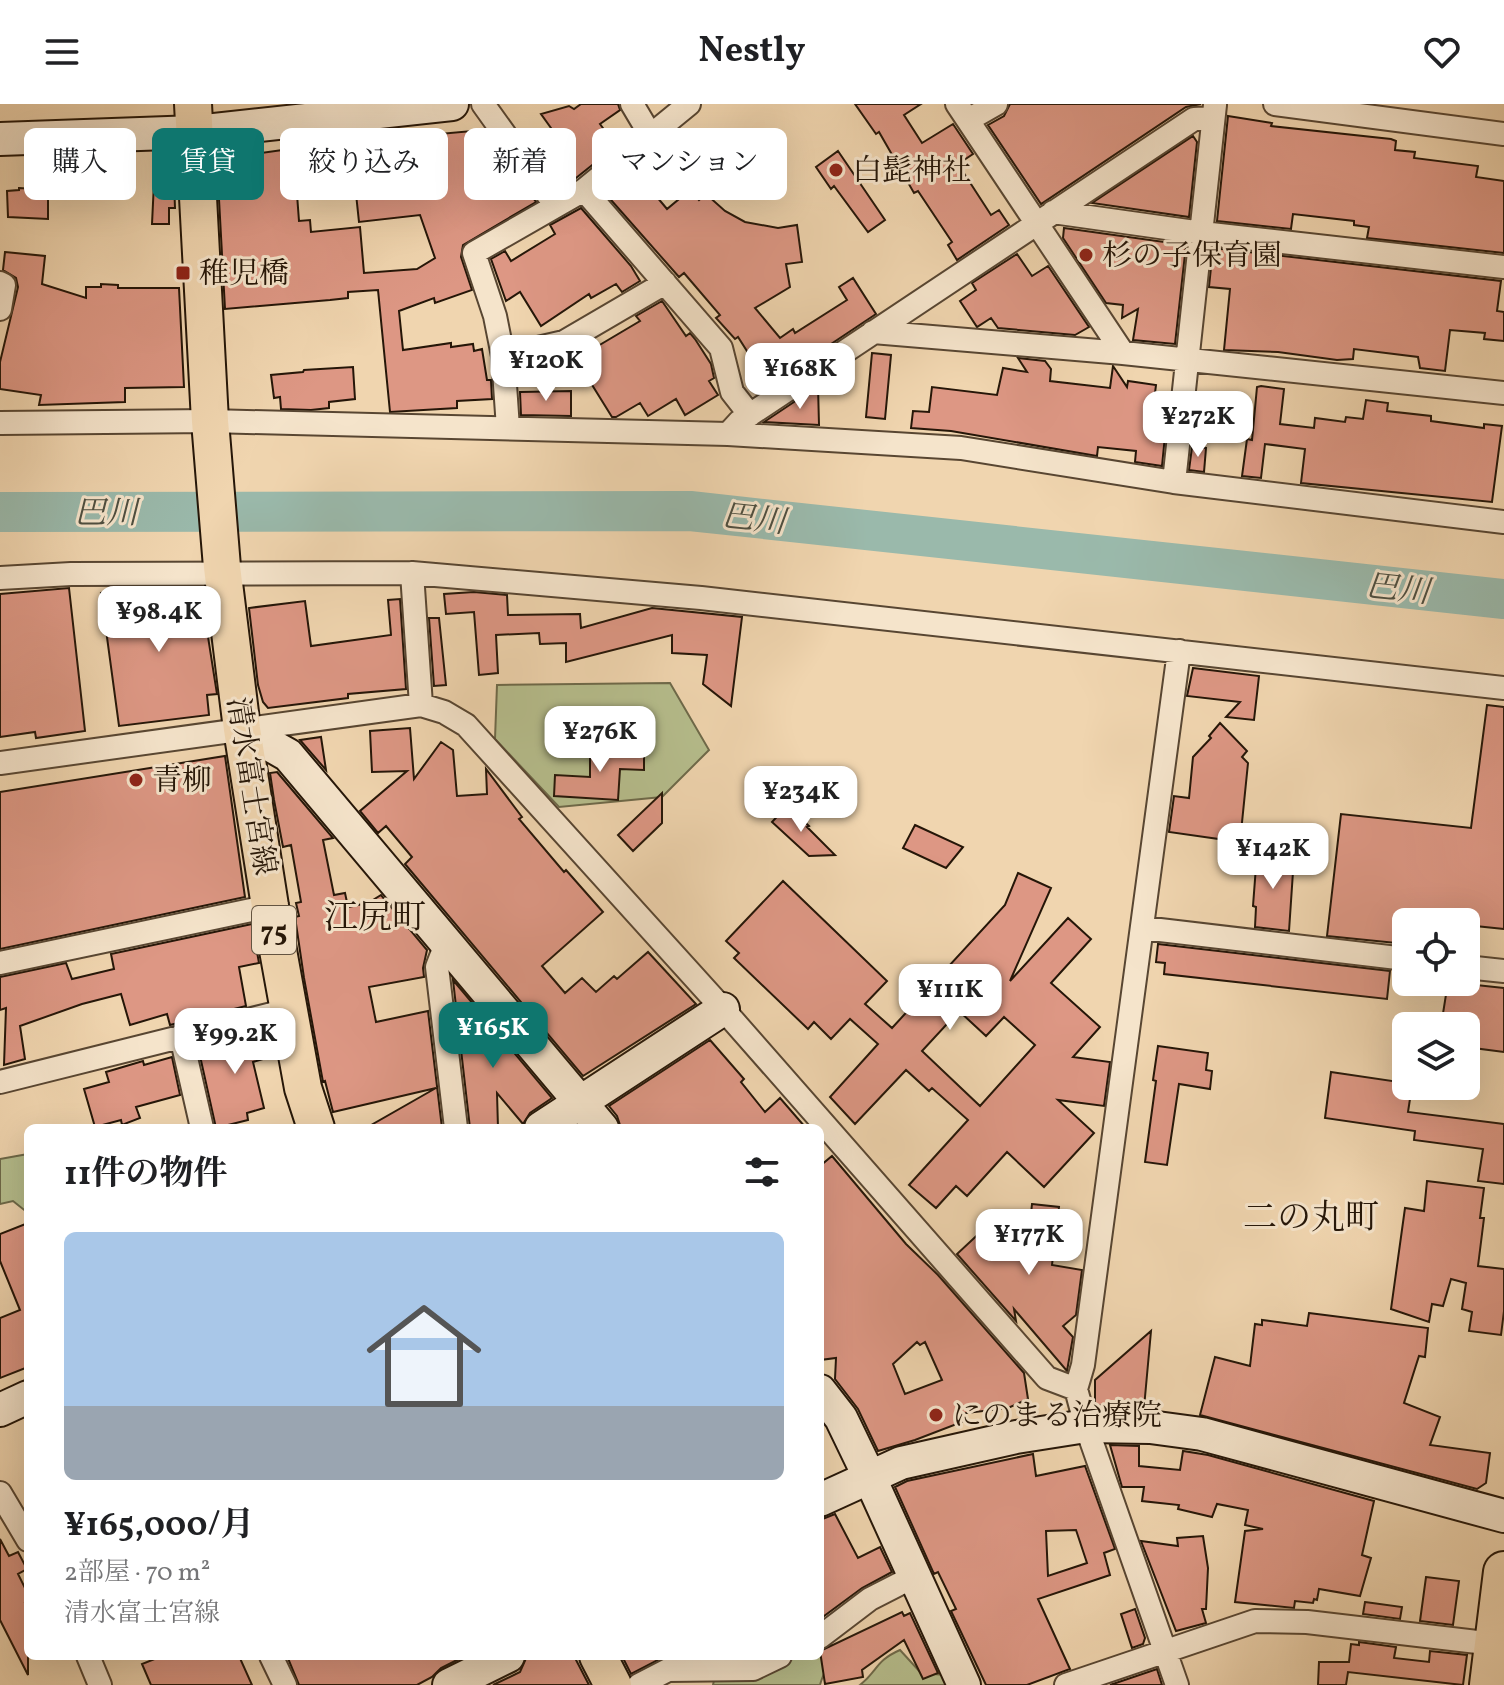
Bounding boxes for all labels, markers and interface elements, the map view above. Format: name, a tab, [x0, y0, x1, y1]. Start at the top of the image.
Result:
text: Nestly	[699, 27, 805, 77]
icon: menu	[40, 30, 84, 74]
icon: heart	[1420, 30, 1464, 74]
chip: 購入	[24, 128, 136, 200]
chip: 賃貸	[152, 128, 264, 200]
chip: 絞り込み	[280, 128, 448, 200]
chip: 新着	[464, 128, 576, 200]
chip: マンション	[592, 128, 787, 200]
place label: 白髭神社	[852, 151, 972, 193]
marker: 白髭神社	[827, 161, 845, 179]
place label: 杉の子保育園	[1102, 236, 1282, 278]
marker: 杉の子保育園	[1077, 246, 1095, 264]
place label: 稚児橋	[199, 254, 289, 296]
marker: 稚児橋	[174, 264, 192, 282]
pin: ¥120K	[490, 335, 602, 403]
text: ¥120K	[508, 343, 584, 379]
pin: ¥168K	[744, 343, 856, 411]
text: ¥168K	[763, 351, 837, 387]
pin: ¥272K	[1142, 391, 1254, 459]
text: ¥272K	[1161, 399, 1235, 435]
water label: 巴川	[74, 493, 141, 537]
water label: 巴川	[720, 496, 791, 547]
water label: 巴川	[1364, 566, 1435, 617]
pin: ¥98.4K	[94, 586, 224, 654]
text: ¥98.4K	[116, 594, 202, 630]
street label: 清水富士宮線	[215, 694, 285, 878]
pin: ¥276K	[544, 706, 656, 774]
text: ¥276K	[563, 714, 637, 750]
place label: 青柳	[152, 761, 212, 803]
pin: ¥234K	[745, 766, 857, 834]
marker: 青柳	[127, 771, 145, 789]
text: ¥234K	[762, 774, 840, 810]
pin: ¥142K	[1217, 823, 1329, 891]
text: ¥142K	[1236, 831, 1310, 867]
district label: 江尻町	[324, 896, 426, 943]
road number: 75	[252, 906, 296, 954]
map controls	[1392, 908, 1480, 1100]
button: locate	[1392, 908, 1480, 996]
pin: ¥111K	[894, 964, 1006, 1032]
text: ¥111K	[917, 972, 983, 1008]
pin: ¥165K	[437, 1002, 549, 1070]
pin: ¥99.2K	[170, 1008, 300, 1076]
text: ¥165K	[457, 1010, 529, 1046]
button: layers	[1392, 1012, 1480, 1100]
text: ¥99.2K	[193, 1016, 278, 1052]
icon: filters	[740, 1150, 784, 1194]
text: 11件の物件	[64, 1152, 227, 1199]
district label: 二の丸町	[1243, 1196, 1379, 1243]
pin: ¥177K	[973, 1209, 1085, 1277]
text: ¥177K	[994, 1217, 1064, 1253]
icon: home	[352, 1284, 496, 1428]
place label: にのまる治療院	[952, 1396, 1162, 1438]
marker: にのまる治療院	[927, 1406, 945, 1424]
text: ¥165,000/月	[64, 1503, 255, 1550]
text: 2部屋 · 70 m²	[64, 1555, 210, 1591]
text: 清水富士宮線	[64, 1596, 220, 1632]

